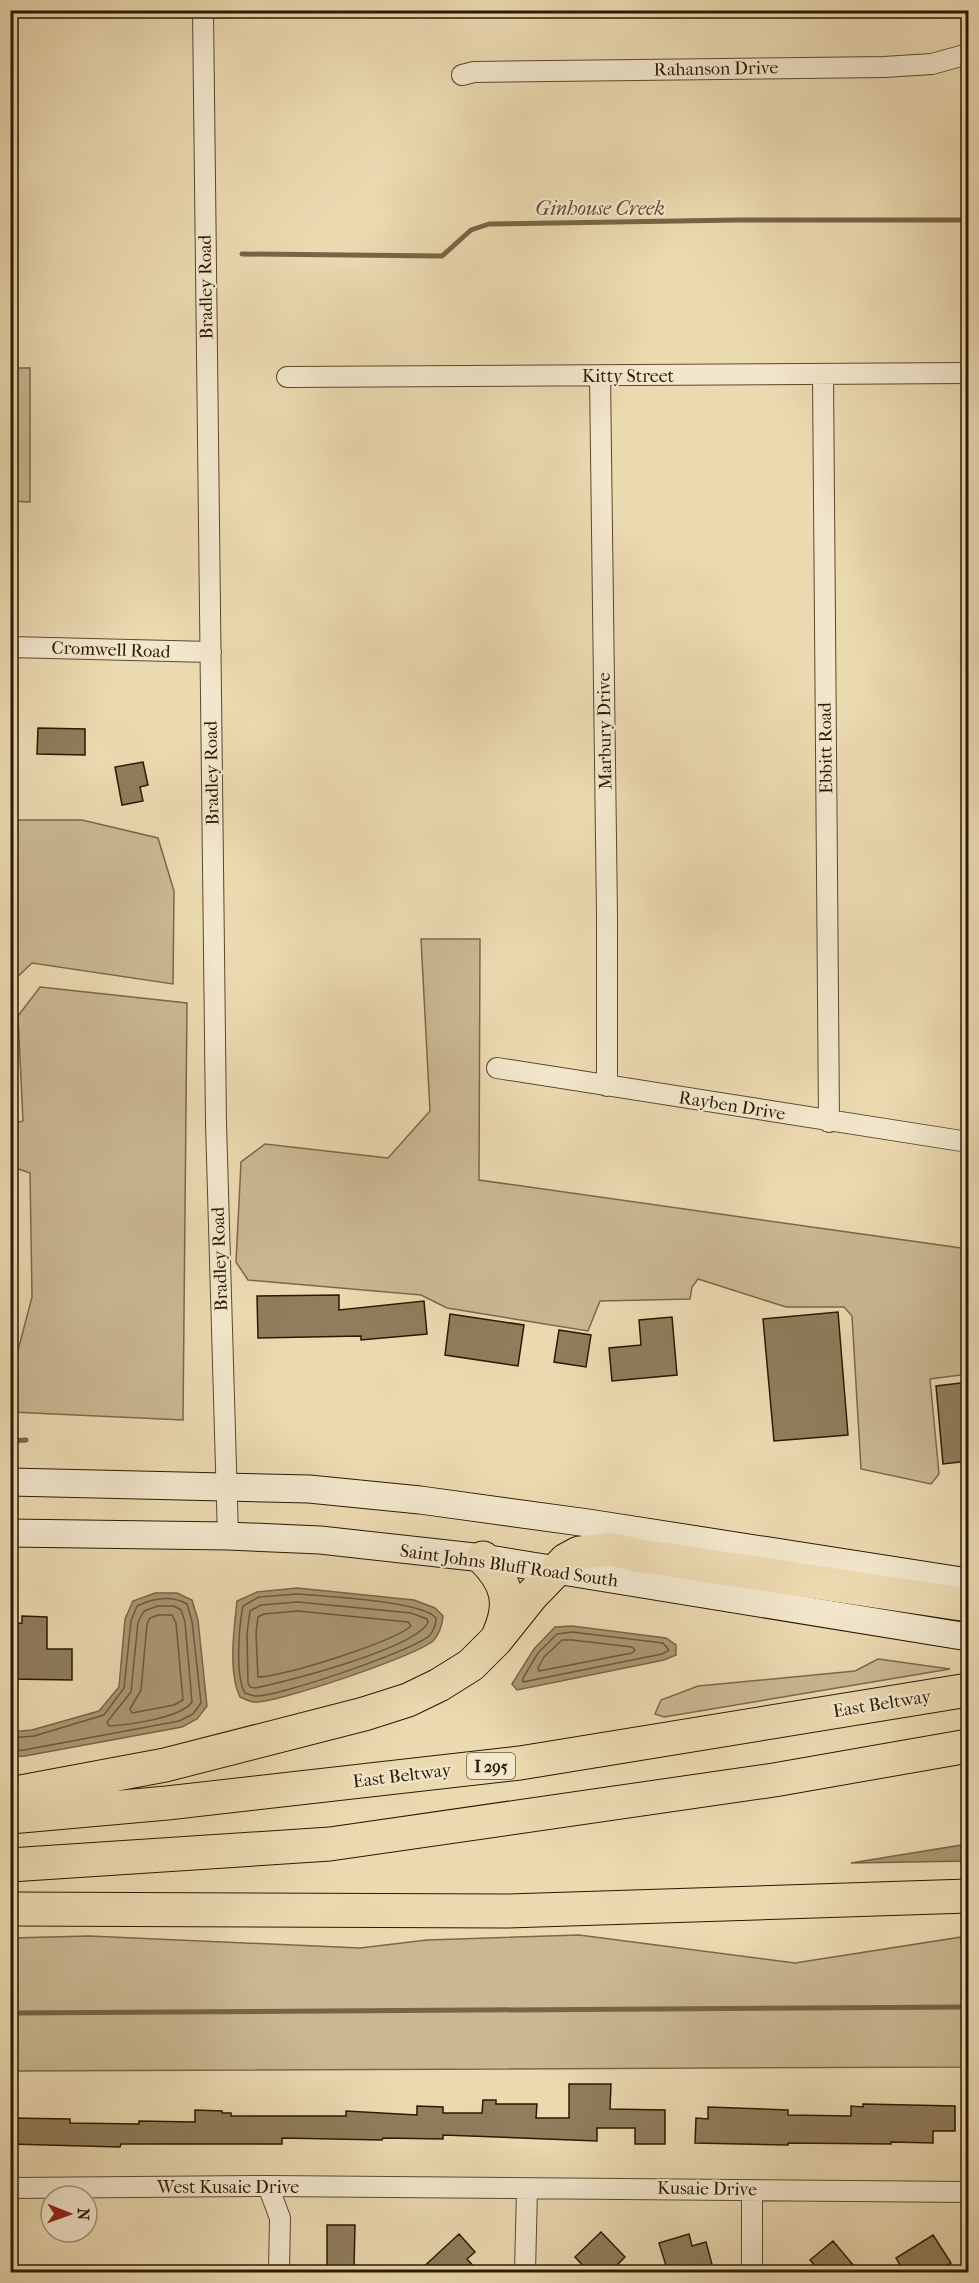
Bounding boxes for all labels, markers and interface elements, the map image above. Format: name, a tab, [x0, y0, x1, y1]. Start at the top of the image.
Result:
street label: Rahanson Drive	[654, 57, 779, 81]
water label: Ginhouse Creek	[535, 197, 665, 220]
street label: Bradley Road	[195, 234, 217, 339]
street label: Kitty Street	[582, 366, 675, 387]
street label: Cromwell Road	[51, 637, 171, 663]
street label: Marbury Drive	[593, 672, 617, 790]
street label: Ebbitt Road	[815, 702, 837, 794]
street label: Bradley Road	[201, 720, 223, 825]
street label: Rayben Drive	[677, 1087, 787, 1125]
street label: Bradley Road	[208, 1206, 232, 1312]
street label: Saint Johns Bluff Road South	[399, 1540, 619, 1592]
street label: East Beltway	[832, 1686, 934, 1722]
road number: I 295	[467, 1753, 515, 1779]
street label: East Beltway	[352, 1759, 454, 1792]
street label: West Kusaie Drive	[156, 2177, 299, 2198]
street label: Kusaie Drive	[657, 2178, 757, 2200]
north arrow	[39, 2184, 99, 2244]
text: N	[74, 2208, 93, 2221]

